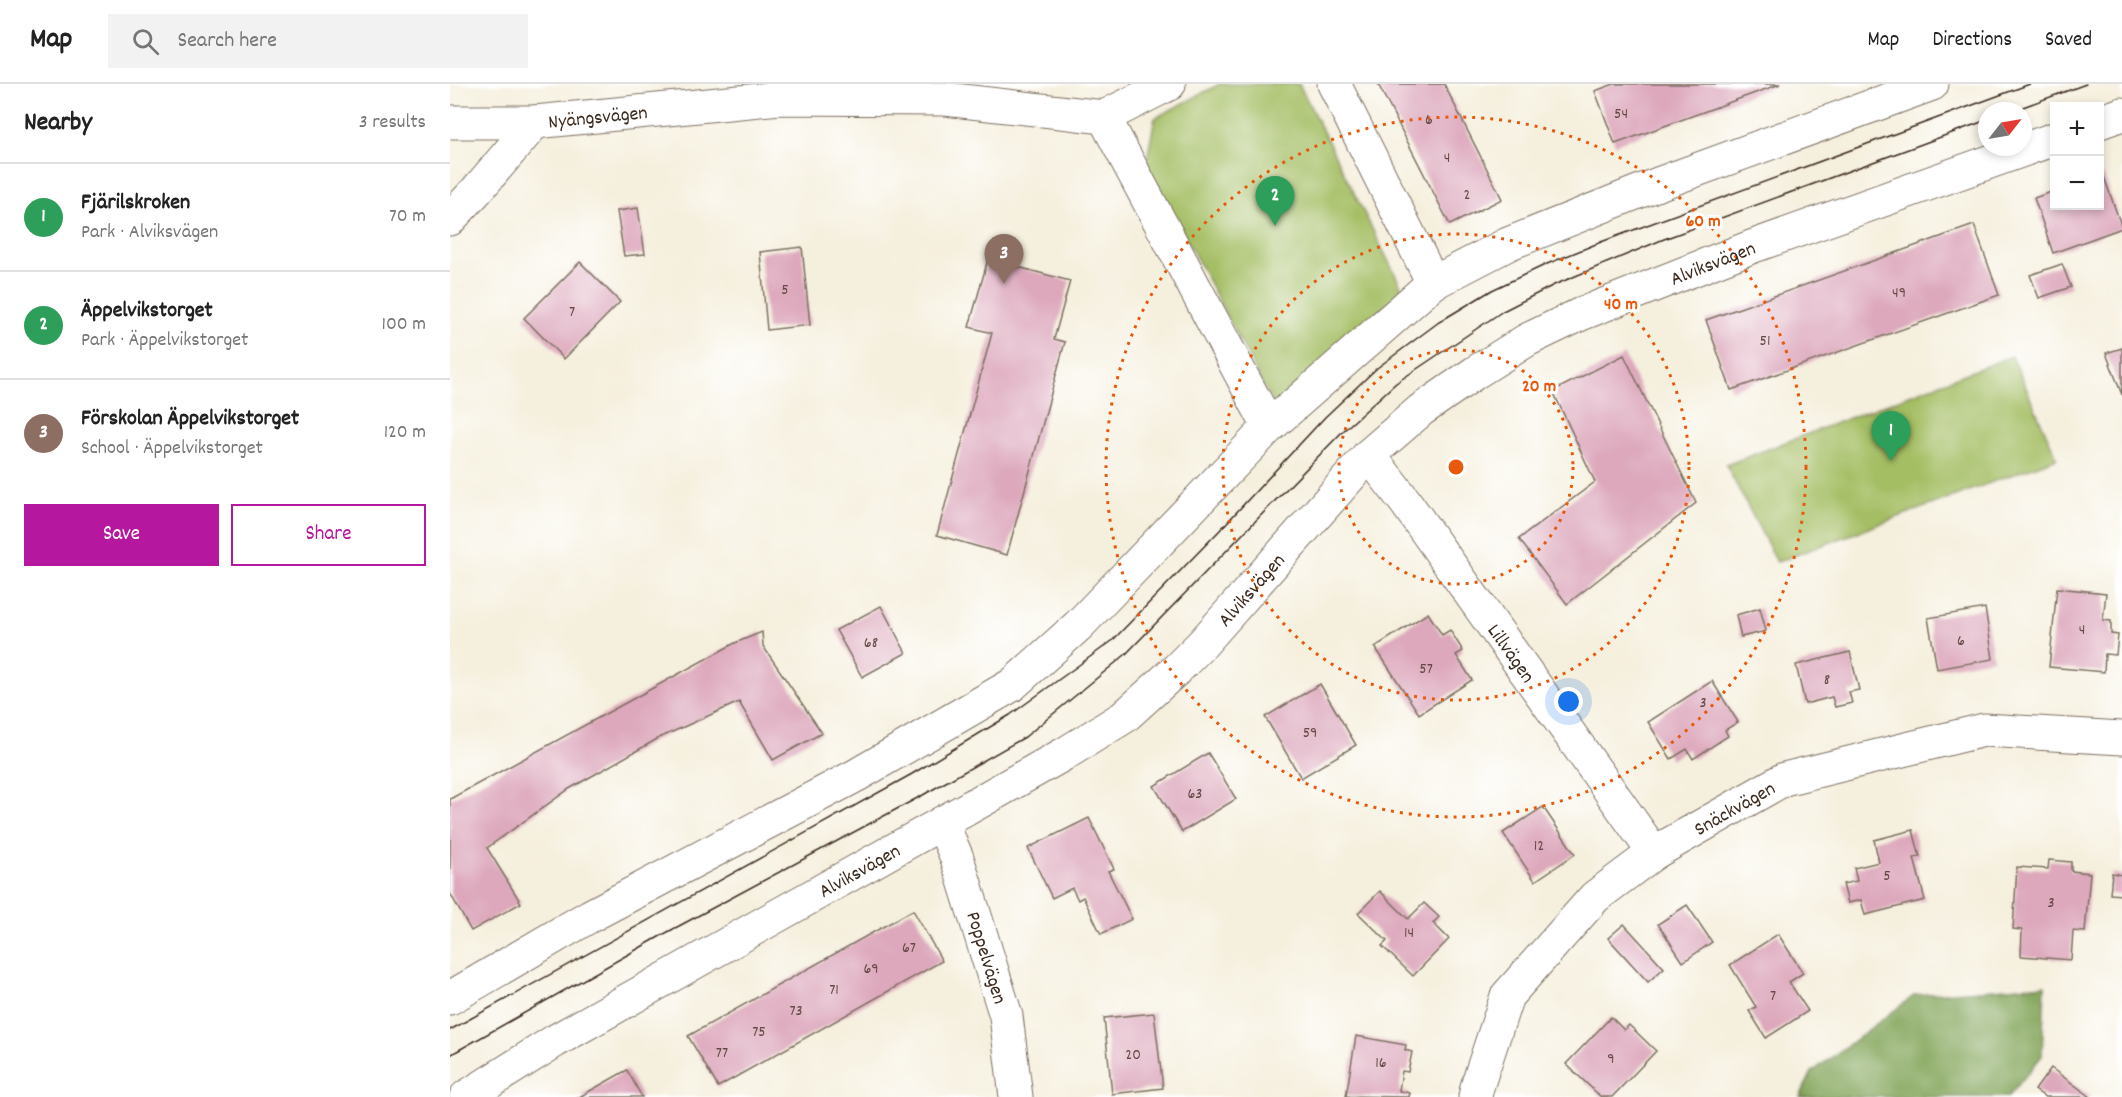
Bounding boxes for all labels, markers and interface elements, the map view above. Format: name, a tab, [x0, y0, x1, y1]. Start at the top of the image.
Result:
search box	[108, 14, 528, 68]
text: Map	[30, 21, 72, 61]
icon: search	[129, 25, 162, 58]
text: Search here	[177, 26, 277, 57]
text: Map	[1868, 26, 1899, 56]
text: Directions	[1932, 26, 2012, 56]
text: Saved	[2045, 26, 2092, 56]
street label: Nyängsvägen	[547, 100, 649, 138]
north arrow	[1978, 102, 2032, 156]
map controls	[2050, 102, 2104, 210]
button: +	[2050, 102, 2104, 156]
house number: 54	[1614, 103, 1628, 126]
text: Nearby	[24, 105, 92, 142]
text: 3 results	[359, 109, 426, 137]
house number: 6	[1425, 109, 1433, 132]
house number: 4	[1444, 147, 1450, 170]
button: −	[2050, 156, 2104, 210]
pin: 2	[1256, 176, 1294, 226]
house number: 2	[1464, 184, 1471, 207]
text: Fjärilskroken	[81, 188, 190, 219]
text: 1	[41, 203, 46, 231]
text: 70 m	[389, 203, 426, 231]
text: 60 m	[1685, 210, 1721, 235]
text: Park · Alviksvägen	[81, 219, 218, 247]
pin: 3	[984, 234, 1024, 284]
street label: Alviksvägen	[1667, 236, 1760, 294]
house number: 5	[781, 279, 789, 302]
house number: 49	[1892, 282, 1906, 305]
text: 40 m	[1604, 293, 1638, 318]
text: Äppelvikstorget	[81, 296, 213, 327]
house number: 7	[569, 301, 575, 324]
text: 2	[39, 311, 48, 339]
text: 100 m	[382, 311, 426, 339]
text: Park · Äppelvikstorget	[81, 327, 248, 355]
house number: 51	[1760, 330, 1770, 353]
text: 20 m	[1522, 375, 1556, 400]
text: Förskolan Äppelvikstorget	[81, 404, 299, 435]
pin: 1	[1872, 412, 1910, 461]
text: 3	[39, 419, 48, 447]
text: 120 m	[384, 419, 426, 447]
text: School · Äppelvikstorget	[81, 435, 263, 463]
centre of rings	[1446, 457, 1466, 477]
button: Save	[24, 504, 219, 566]
button: Share	[231, 504, 426, 566]
street label: Alviksvägen	[1213, 548, 1293, 634]
street label: Lillvägen	[1479, 619, 1540, 690]
house number: 4	[2079, 619, 2085, 642]
house number: 6	[1957, 630, 1965, 653]
house number: 68	[864, 632, 878, 655]
house number: 57	[1419, 658, 1433, 681]
house number: 8	[1824, 669, 1830, 692]
your location	[1554, 687, 1583, 716]
house number: 3	[1699, 692, 1707, 715]
house number: 59	[1303, 722, 1317, 745]
street label: Snäckvägen	[1690, 776, 1781, 844]
house number: 63	[1188, 783, 1202, 806]
house number: 12	[1534, 835, 1544, 858]
street label: Alviksvägen	[815, 838, 906, 906]
house number: 5	[1883, 865, 1891, 888]
house number: 3	[2047, 892, 2055, 915]
street label: Poppelvägen	[957, 909, 1012, 1008]
house number: 14	[1404, 922, 1414, 945]
house number: 67	[902, 937, 916, 960]
house number: 69	[863, 958, 879, 981]
house number: 71	[829, 979, 839, 1002]
house number: 7	[1770, 985, 1776, 1008]
house number: 73	[789, 1000, 803, 1023]
house number: 75	[752, 1021, 766, 1044]
house number: 77	[716, 1042, 728, 1065]
house number: 20	[1125, 1044, 1141, 1067]
house number: 9	[1607, 1048, 1615, 1071]
house number: 16	[1375, 1052, 1387, 1075]

